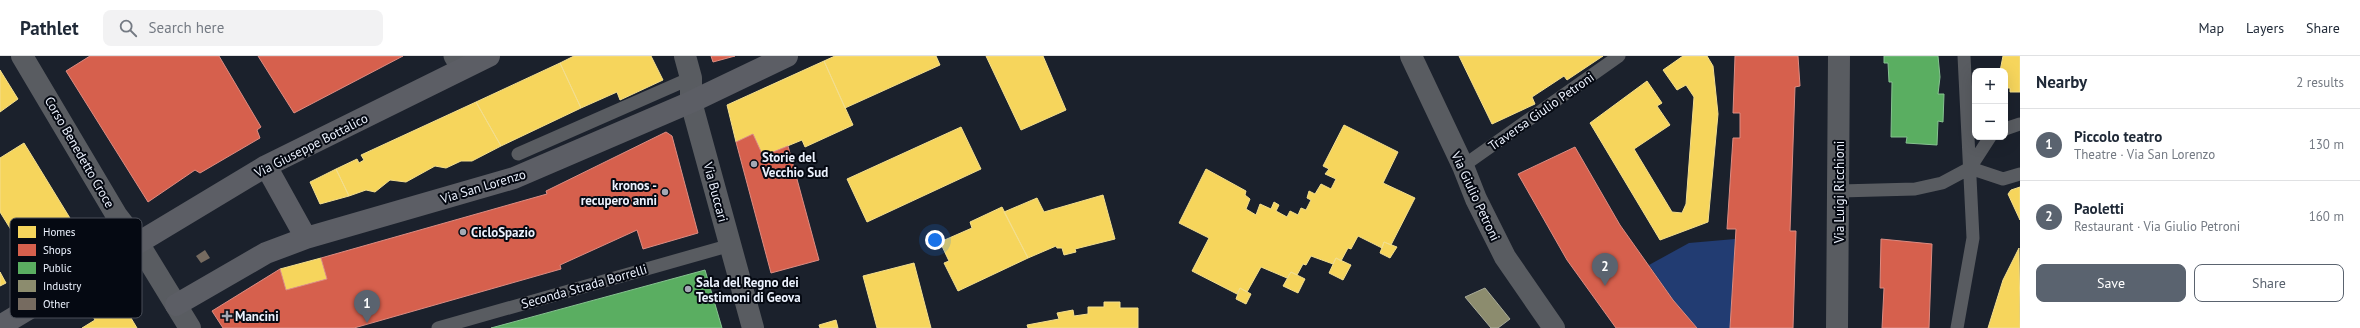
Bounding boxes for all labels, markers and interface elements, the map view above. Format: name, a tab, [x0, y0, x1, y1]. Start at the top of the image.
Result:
search box	[103, 10, 383, 46]
text: Pathlet	[20, 16, 79, 40]
icon: search	[117, 17, 139, 39]
text: Search here	[149, 18, 224, 37]
text: Map	[2198, 19, 2224, 37]
text: Layers	[2246, 19, 2284, 37]
text: Share	[2306, 19, 2340, 37]
map controls	[1972, 68, 2008, 140]
button: +	[1972, 68, 2008, 104]
street label: Traversa Giulio Petroni	[1485, 69, 1597, 154]
text: Nearby	[2036, 71, 2087, 93]
text: 2 results	[2296, 74, 2344, 91]
street label: Corso Benedetto Croce	[41, 94, 118, 211]
button: −	[1972, 104, 2008, 140]
street label: Via Giuseppe Bottalico	[251, 109, 371, 182]
text: Piccolo teatro	[2074, 127, 2162, 146]
text: 1	[2045, 136, 2053, 153]
text: 130 m	[2309, 136, 2344, 153]
street label: Via Luigi Ricchioni	[1831, 141, 1848, 244]
text: Theatre · Via San Lorenzo	[2074, 146, 2215, 163]
street label: Via Giulio Petroni	[1447, 148, 1504, 244]
place label: Storie del Vecchio Sud	[761, 149, 828, 181]
street label: Via Buccari	[699, 159, 732, 224]
marker: Storie del Vecchio Sud	[749, 159, 759, 169]
street label: Via San Lorenzo	[437, 165, 528, 208]
place label: kronos - recupero anni	[581, 177, 657, 209]
marker: kronos - recupero anni	[660, 187, 670, 197]
text: Paoletti	[2074, 199, 2124, 218]
text: 2	[2045, 208, 2053, 225]
text: 160 m	[2309, 208, 2344, 225]
legend	[10, 218, 142, 318]
text: Restaurant · Via Giulio Petroni	[2074, 218, 2240, 235]
place label: CicloSpazio	[471, 224, 535, 241]
text: Homes	[43, 225, 76, 239]
marker: CicloSpazio	[458, 227, 468, 237]
your location	[925, 230, 945, 250]
text: Shops	[43, 243, 72, 257]
pin: 2	[1592, 253, 1618, 286]
street label: Seconda Strada Borrelli	[519, 260, 649, 313]
text: Public	[43, 261, 72, 275]
button: Save	[2036, 264, 2186, 302]
button: Share	[2194, 264, 2344, 302]
place label: Sala del Regno dei Testimoni di Geova	[696, 274, 801, 306]
text: Industry	[43, 279, 82, 293]
marker: Sala del Regno dei Testimoni di Geova	[683, 284, 693, 294]
pin: 1	[354, 290, 380, 323]
text: Other	[43, 297, 70, 311]
place label: Mancini	[235, 308, 279, 325]
marker: Mancini	[222, 311, 232, 321]

